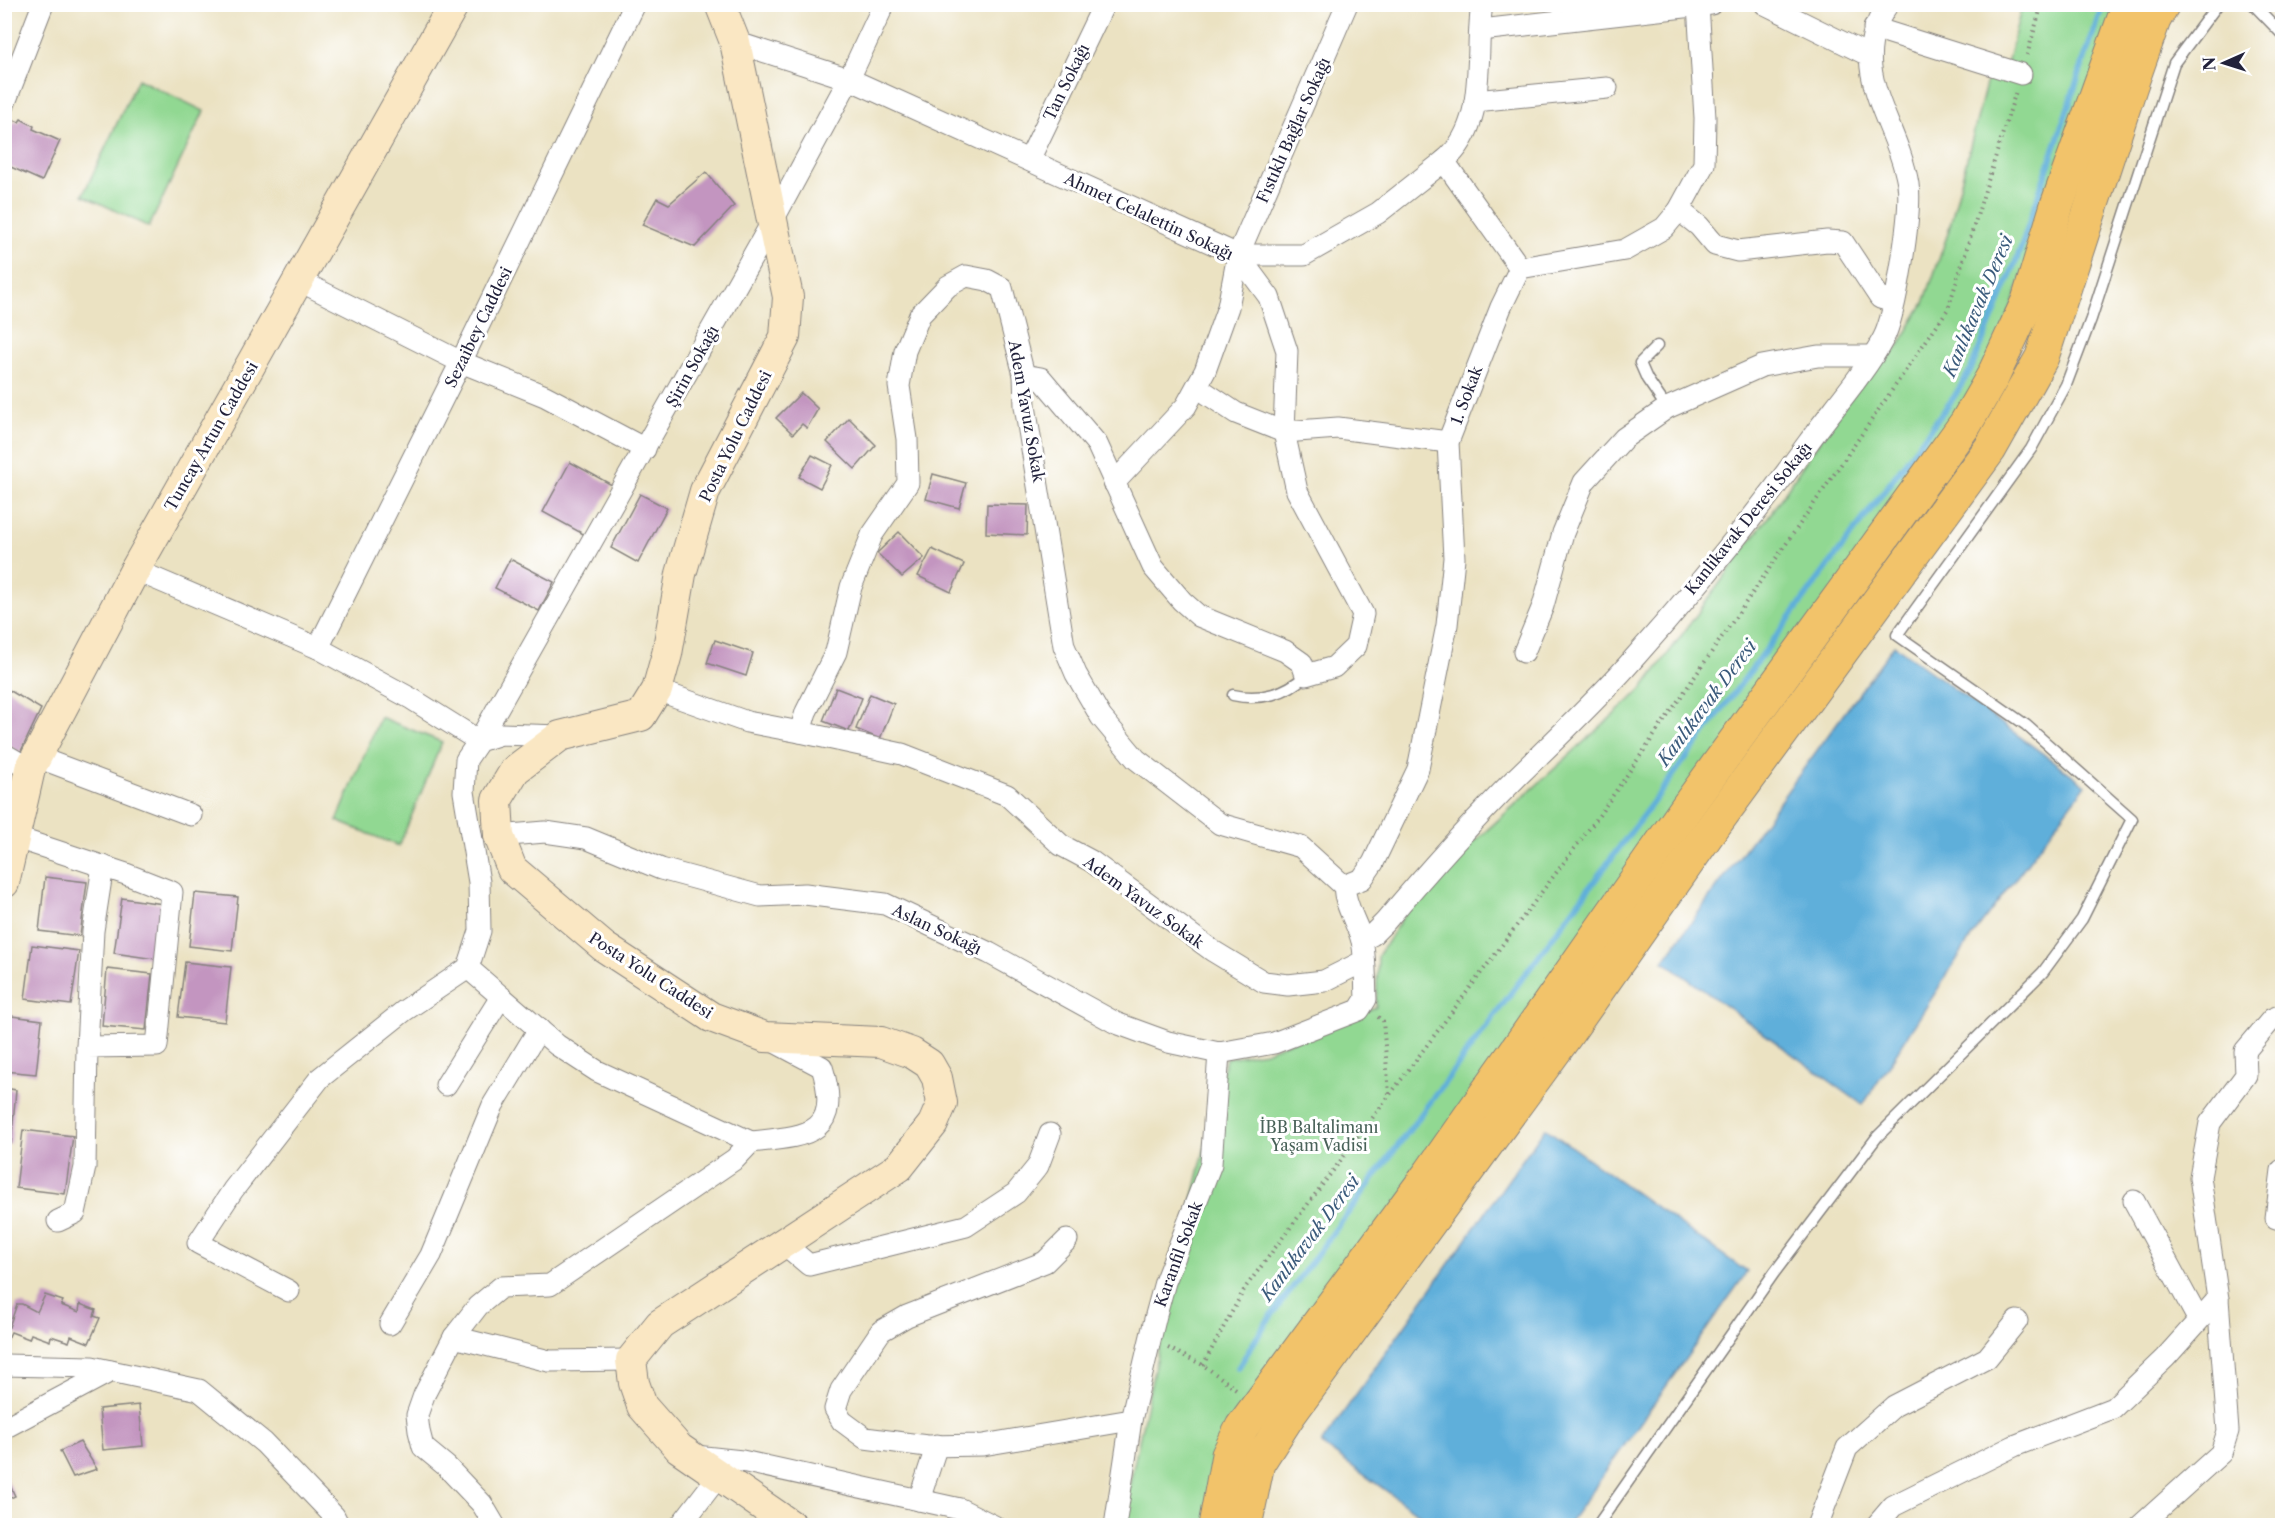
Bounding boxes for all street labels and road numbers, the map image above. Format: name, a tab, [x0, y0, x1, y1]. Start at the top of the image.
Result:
street label: Tan Sokağı	[1039, 40, 1093, 124]
street label: Fıstıklı Bağlar Sokağı	[1252, 54, 1334, 206]
street label: Ahmet Celalettin Sokağı	[1060, 168, 1237, 264]
street label: Sezaibey Caddesi	[440, 263, 516, 391]
street label: Şirin Sokağı	[661, 322, 723, 410]
street label: Adem Yavuz Sokak	[1004, 338, 1049, 484]
street label: Tuncay Artun Caddesi	[160, 358, 262, 514]
street label: 1. Sokak	[1446, 362, 1487, 427]
street label: Posta Yolu Caddesi	[695, 367, 776, 505]
street label: Kanlikavak Deresi Sokağı	[1680, 437, 1816, 598]
street label: Adem Yavuz Sokak	[1079, 851, 1209, 953]
street label: Aslan Sokağı	[888, 899, 985, 958]
street label: Posta Yolu Caddesi	[585, 927, 717, 1023]
street label: Karanfil Sokak	[1150, 1198, 1207, 1310]

